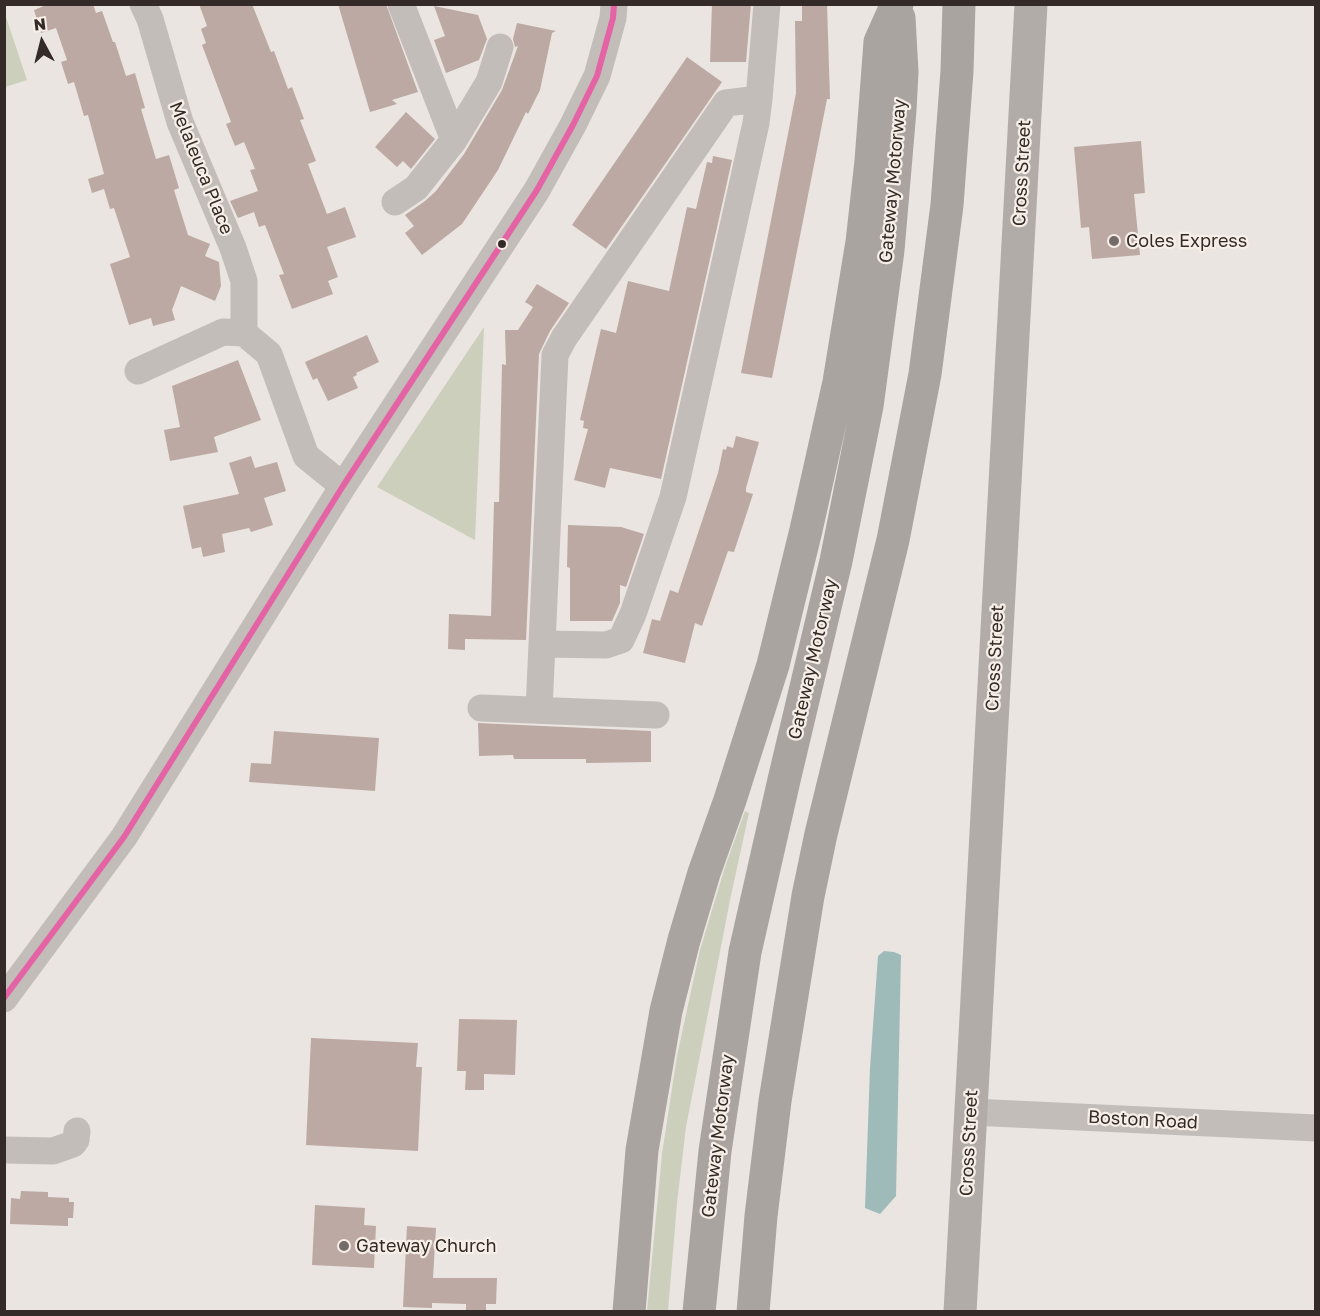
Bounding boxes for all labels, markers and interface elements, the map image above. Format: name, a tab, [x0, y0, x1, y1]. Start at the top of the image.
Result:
north arrow	[12, 12, 72, 72]
text: N	[33, 13, 47, 35]
street label: Melaleuca Place	[165, 98, 237, 238]
street label: Gateway Motorway	[875, 98, 911, 264]
street label: Cross Street	[1008, 119, 1036, 227]
place label: Coles Express	[1126, 230, 1247, 252]
marker: Coles Express	[1107, 234, 1121, 248]
unlabelled marker	[496, 238, 508, 250]
street label: Gateway Motorway	[784, 576, 842, 742]
street label: Cross Street	[981, 604, 1009, 712]
street label: Gateway Motorway	[697, 1053, 739, 1219]
street label: Cross Street	[955, 1089, 983, 1197]
street label: Boston Road	[1087, 1106, 1199, 1134]
place label: Gateway Church	[356, 1235, 497, 1257]
marker: Gateway Church	[337, 1239, 351, 1253]

